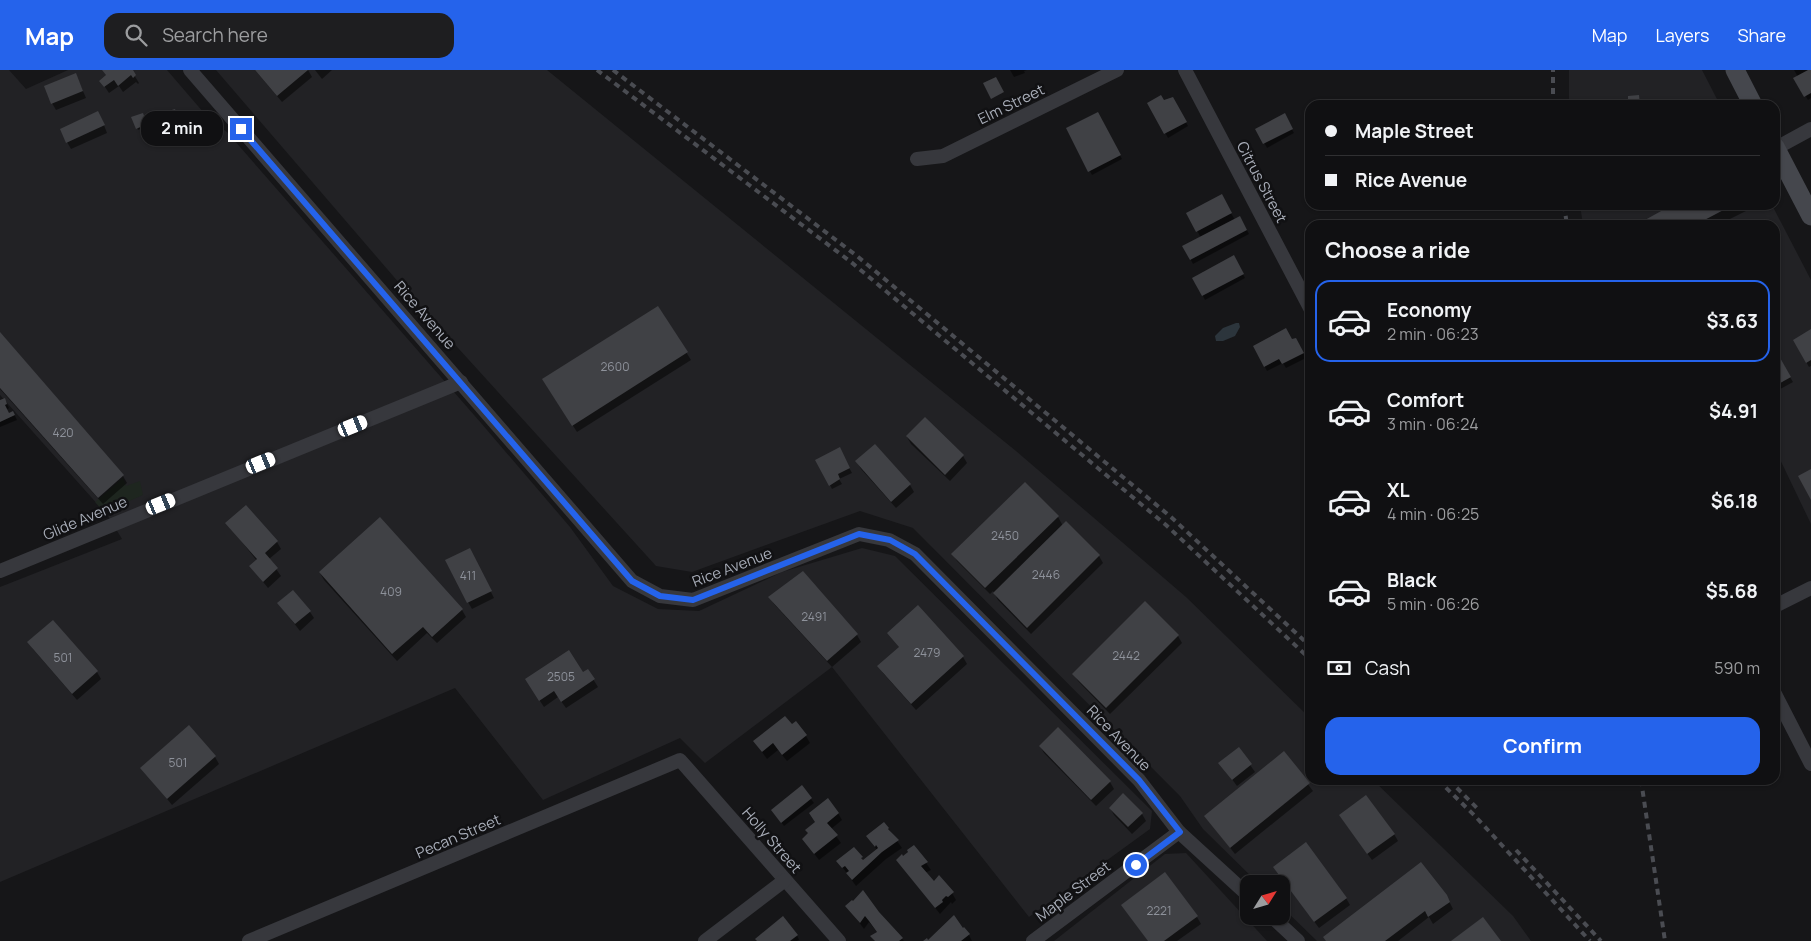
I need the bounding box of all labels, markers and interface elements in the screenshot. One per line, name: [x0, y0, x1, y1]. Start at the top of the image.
search box: [104, 13, 454, 58]
text: Map: [25, 19, 74, 52]
icon: search: [122, 21, 150, 49]
text: Search here: [162, 22, 268, 48]
text: Map: [1592, 23, 1627, 47]
text: Layers: [1655, 23, 1709, 47]
text: Share: [1737, 23, 1786, 47]
street label: Elm Street: [974, 79, 1048, 129]
callout: 2 min: [141, 112, 224, 146]
text: 2 min: [161, 117, 203, 139]
route end: [230, 118, 252, 140]
text: Maple Street: [1355, 118, 1474, 144]
street label: Citrus Street: [1232, 138, 1292, 226]
text: Rice Avenue: [1355, 167, 1467, 193]
text: Choose a ride: [1325, 235, 1470, 265]
street label: Rice Avenue: [389, 276, 461, 354]
text: Economy: [1387, 297, 1471, 323]
icon: car: [1327, 299, 1372, 344]
text: $3.63: [1706, 308, 1758, 334]
text: 2 min · 06:23: [1387, 323, 1479, 345]
house number: 2600: [601, 358, 629, 375]
text: Comfort: [1387, 387, 1464, 413]
icon: car: [1327, 389, 1372, 434]
text: $4.91: [1709, 398, 1758, 424]
car: [336, 413, 369, 439]
text: 3 min · 06:24: [1387, 413, 1479, 435]
house number: 420: [52, 424, 74, 441]
car: [244, 450, 277, 476]
text: XL: [1387, 477, 1410, 503]
icon: car: [1327, 479, 1372, 524]
text: $6.18: [1711, 488, 1758, 514]
street label: Glide Avenue: [40, 491, 131, 545]
car: [144, 491, 177, 517]
text: 4 min · 06:25: [1387, 503, 1479, 525]
house number: 2450: [991, 527, 1019, 544]
street label: Rice Avenue: [689, 542, 775, 592]
house number: 2446: [1032, 566, 1060, 583]
house number: 411: [460, 567, 476, 584]
text: Black: [1387, 567, 1436, 593]
icon: car: [1327, 569, 1372, 614]
text: $5.68: [1706, 578, 1758, 604]
house number: 409: [380, 583, 402, 600]
text: 5 min · 06:26: [1387, 593, 1480, 615]
house number: 2491: [801, 608, 827, 625]
house number: 2479: [913, 644, 941, 661]
house number: 2442: [1112, 647, 1140, 664]
house number: 501: [54, 649, 72, 666]
icon: cash: [1325, 654, 1353, 682]
text: Cash: [1365, 655, 1410, 681]
text: 590 m: [1714, 657, 1760, 679]
house number: 2505: [547, 668, 575, 685]
street label: Rice Avenue: [1082, 700, 1156, 776]
button: Confirm: [1325, 717, 1760, 775]
house number: 501: [169, 754, 187, 771]
street label: Holly Street: [737, 802, 807, 878]
street label: Pecan Street: [412, 809, 504, 863]
route start: [1125, 854, 1147, 876]
street label: Maple Street: [1031, 856, 1115, 926]
north arrow: [1240, 875, 1290, 925]
map controls: [1240, 875, 1290, 925]
house number: 2221: [1146, 902, 1172, 919]

